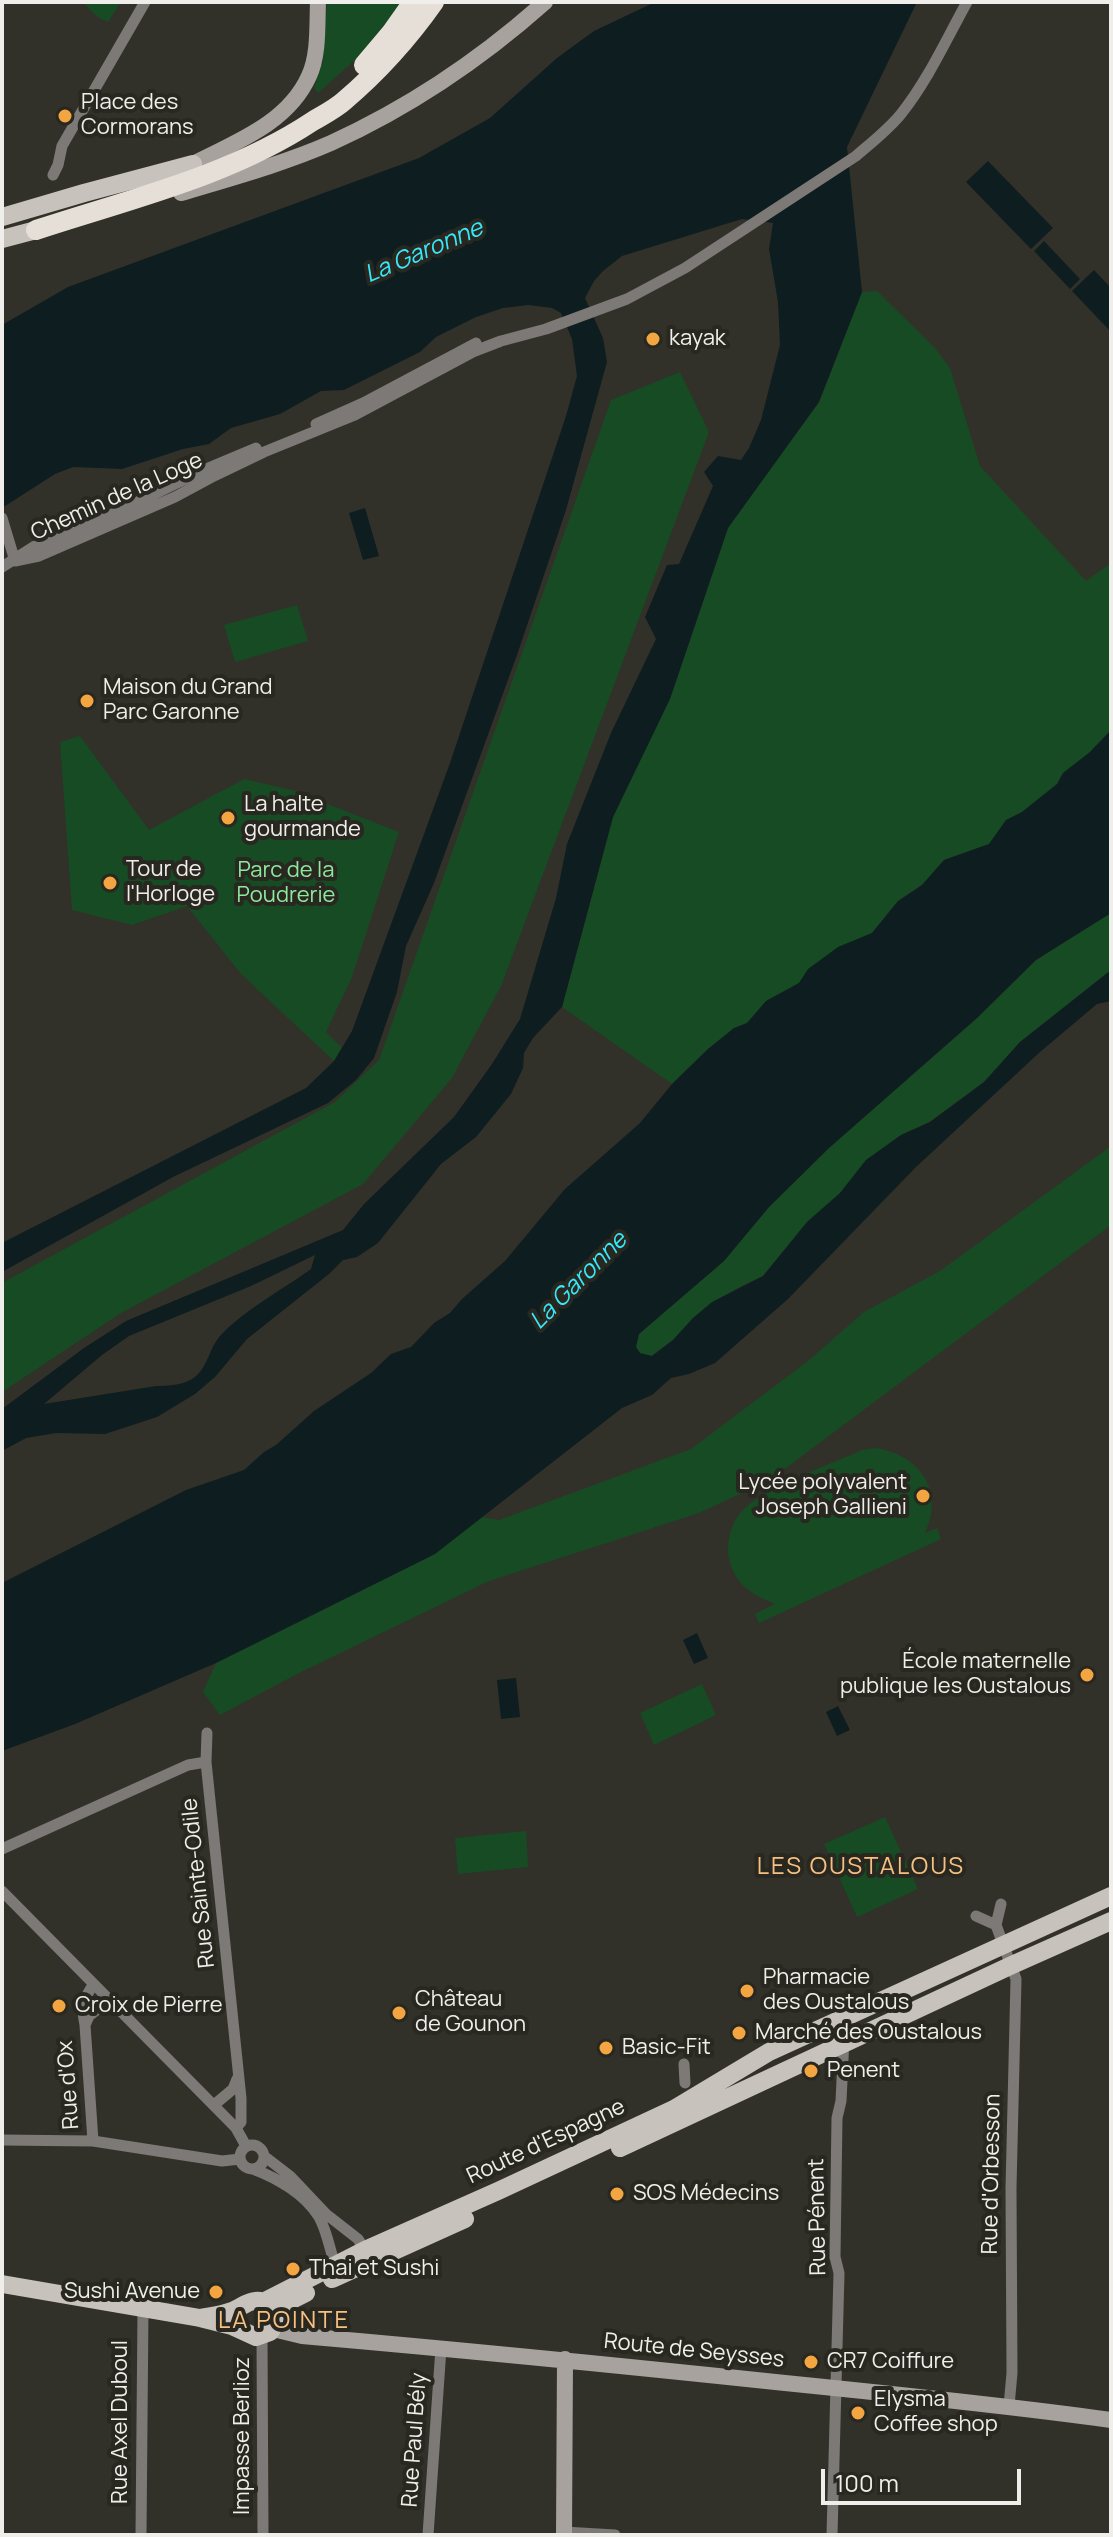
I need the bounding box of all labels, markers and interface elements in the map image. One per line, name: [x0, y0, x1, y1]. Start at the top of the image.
place label: Place des Cormorans: [81, 90, 194, 142]
marker: Place des Cormorans: [56, 107, 74, 125]
water label: La Garonne: [361, 214, 487, 290]
place label: kayak: [669, 326, 726, 352]
marker: kayak: [644, 330, 662, 348]
street label: Chemin de la Loge: [27, 447, 207, 547]
place label: Maison du Grand Parc Garonne: [103, 675, 273, 726]
marker: Maison du Grand Parc Garonne: [78, 692, 96, 710]
place label: La halte gourmande: [244, 792, 361, 844]
marker: La halte gourmande: [219, 809, 237, 827]
place label: Tour de l'Horloge: [126, 857, 215, 908]
park label: Parc de la Poudrerie: [237, 858, 335, 910]
marker: Tour de l'Horloge: [101, 874, 119, 892]
water label: La Garonne: [524, 1226, 634, 1336]
place label: Lycée polyvalent Joseph Gallieni: [738, 1470, 907, 1522]
marker: Lycée polyvalent Joseph Gallieni: [914, 1487, 932, 1505]
place label: École maternelle publique les Oustalous: [840, 1649, 1071, 1700]
marker: École maternelle publique les Oustalous: [1078, 1666, 1096, 1684]
street label: Rue Sainte-Odile: [177, 1797, 221, 1969]
district label: LES OUSTALOUS: [757, 1853, 965, 1881]
place label: Pharmacie des Oustalous: [763, 1965, 909, 2016]
marker: Pharmacie des Oustalous: [738, 1982, 756, 2000]
place label: Château de Gounon: [415, 1987, 526, 2038]
place label: Croix de Pierre: [75, 1993, 223, 2019]
marker: Croix de Pierre: [50, 1997, 68, 2015]
marker: Château de Gounon: [390, 2004, 408, 2022]
place label: Marché des Oustalous: [755, 2020, 982, 2046]
marker: Marché des Oustalous: [730, 2024, 748, 2042]
place label: Basic-Fit: [622, 2035, 711, 2061]
marker: Basic-Fit: [597, 2039, 615, 2057]
street label: Rue d'Ox: [53, 2040, 85, 2130]
place label: Penent: [827, 2058, 900, 2084]
marker: Penent: [802, 2062, 820, 2080]
street label: Rue d'Orbesson: [977, 2093, 1007, 2255]
street label: Route d'Espagne: [463, 2094, 629, 2190]
street label: Rue Pénent: [804, 2158, 832, 2276]
place label: SOS Médecins: [633, 2181, 779, 2207]
marker: SOS Médecins: [608, 2185, 626, 2203]
place label: Thai et Sushi: [309, 2256, 439, 2282]
marker: Thai et Sushi: [284, 2260, 302, 2278]
place label: Sushi Avenue: [64, 2279, 200, 2305]
marker: Sushi Avenue: [207, 2283, 225, 2301]
district label: LA POINTE: [218, 2307, 350, 2335]
street label: Route de Seysses: [603, 2328, 785, 2374]
street label: Rue Axel Duboul: [108, 2340, 134, 2504]
place label: CR7 Coiffure: [827, 2349, 954, 2375]
marker: CR7 Coiffure: [802, 2353, 820, 2371]
street label: Impasse Berlioz: [230, 2357, 256, 2515]
street label: Rue Paul Bély: [397, 2372, 433, 2508]
place label: Elysma Coffee shop: [874, 2387, 998, 2438]
marker: Elysma Coffee shop: [849, 2404, 867, 2422]
scale bar: [825, 2453, 1025, 2503]
text: 100 m: [835, 2466, 899, 2499]

